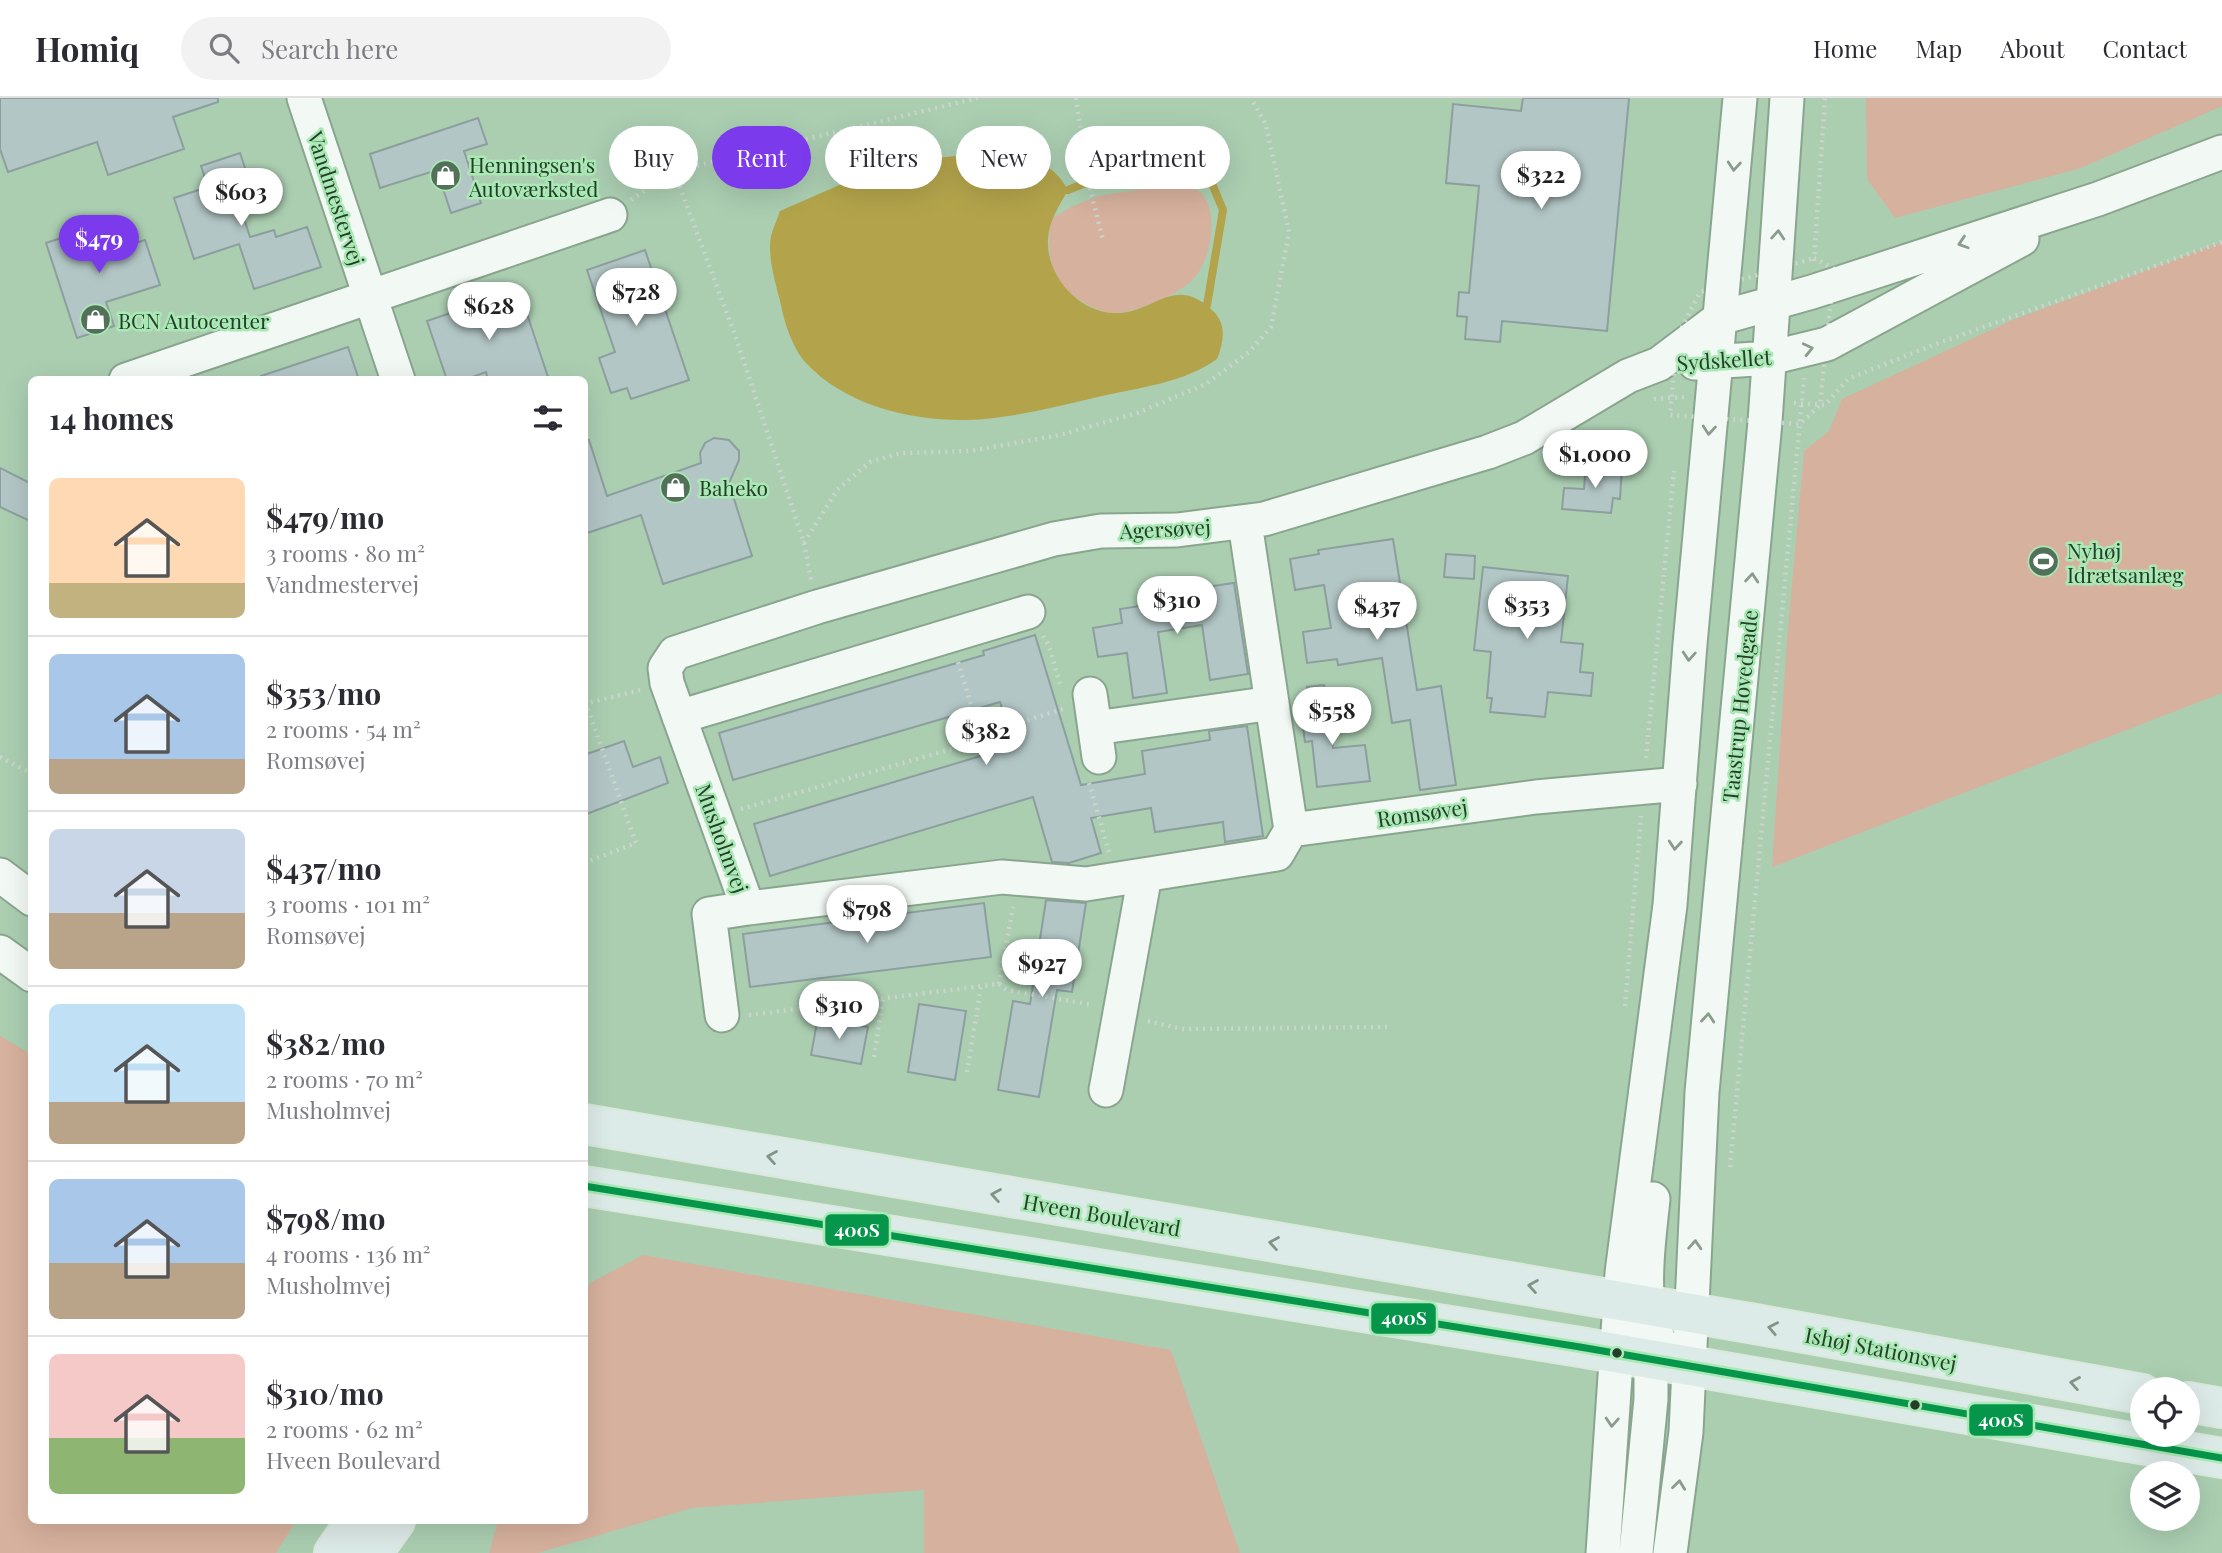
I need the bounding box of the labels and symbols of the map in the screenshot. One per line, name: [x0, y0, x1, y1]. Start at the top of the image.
street label: Vandmestervej: [302, 126, 372, 269]
place label: Henningsen's Autoværksted: [468, 150, 599, 202]
pin: $322: [1500, 152, 1582, 211]
shop icon: Henningsen's Autoværksted: [429, 159, 463, 193]
one-way arrow: [1727, 161, 1742, 172]
pin: $603: [200, 169, 282, 228]
pin: $479: [58, 216, 140, 275]
one-way arrow: [1770, 230, 1785, 241]
one-way arrow: [1958, 235, 1970, 249]
pin: $728: [595, 268, 677, 328]
pin: $628: [448, 282, 530, 342]
shop icon: BCN Autocenter: [78, 303, 112, 337]
place label: BCN Autocenter: [118, 306, 270, 334]
street label: Sydskellet: [1676, 342, 1773, 376]
one-way arrow: [1802, 342, 1814, 357]
one-way arrow: [1702, 424, 1717, 436]
pin: $1,000: [1538, 430, 1652, 490]
shop icon: Baheko: [659, 470, 693, 504]
place label: Baheko: [699, 473, 768, 501]
street label: Agersøvej: [1118, 512, 1211, 544]
place label: Nyhøj Idrætsanlæg: [2067, 536, 2184, 588]
sports icon: Nyhøj Idrætsanlæg: [2027, 545, 2061, 579]
one-way arrow: [1744, 573, 1759, 584]
pin: $310: [1136, 576, 1218, 636]
pin: $437: [1336, 582, 1418, 642]
pin: $353: [1486, 582, 1568, 641]
street label: Taastrup Hovedgade: [1715, 608, 1763, 804]
one-way arrow: [1682, 651, 1697, 662]
pin: $558: [1291, 688, 1373, 747]
pin: $382: [945, 708, 1027, 767]
street label: Musholmvej: [690, 780, 756, 896]
street label: Romsøvej: [1375, 792, 1469, 832]
one-way arrow: [1668, 839, 1683, 850]
pin: $798: [826, 886, 908, 945]
pin: $927: [1001, 940, 1083, 999]
pin: $310: [798, 982, 880, 1041]
one-way arrow: [1700, 1012, 1715, 1023]
one-way arrow: [766, 1150, 778, 1165]
street label: Hveen Boulevard: [1021, 1186, 1183, 1242]
one-way arrow: [990, 1188, 1002, 1203]
line badge: 400S: [824, 1213, 890, 1247]
text: 400S: [834, 1216, 880, 1242]
one-way arrow: [1268, 1236, 1279, 1251]
one-way arrow: [1687, 1239, 1702, 1250]
one-way arrow: [1527, 1279, 1539, 1294]
line badge: 400S: [1370, 1302, 1437, 1335]
text: 400S: [1381, 1304, 1427, 1330]
street label: Ishøj Stationsvej: [1803, 1320, 1959, 1376]
one-way arrow: [1767, 1321, 1779, 1336]
unlabelled marker: [1610, 1346, 1624, 1360]
one-way arrow: [2069, 1376, 2081, 1391]
unlabelled marker: [1908, 1398, 1922, 1412]
line badge: 400S: [1968, 1403, 2034, 1437]
text: 400S: [1978, 1406, 2024, 1432]
one-way arrow: [1605, 1416, 1620, 1427]
one-way arrow: [1671, 1479, 1686, 1491]

